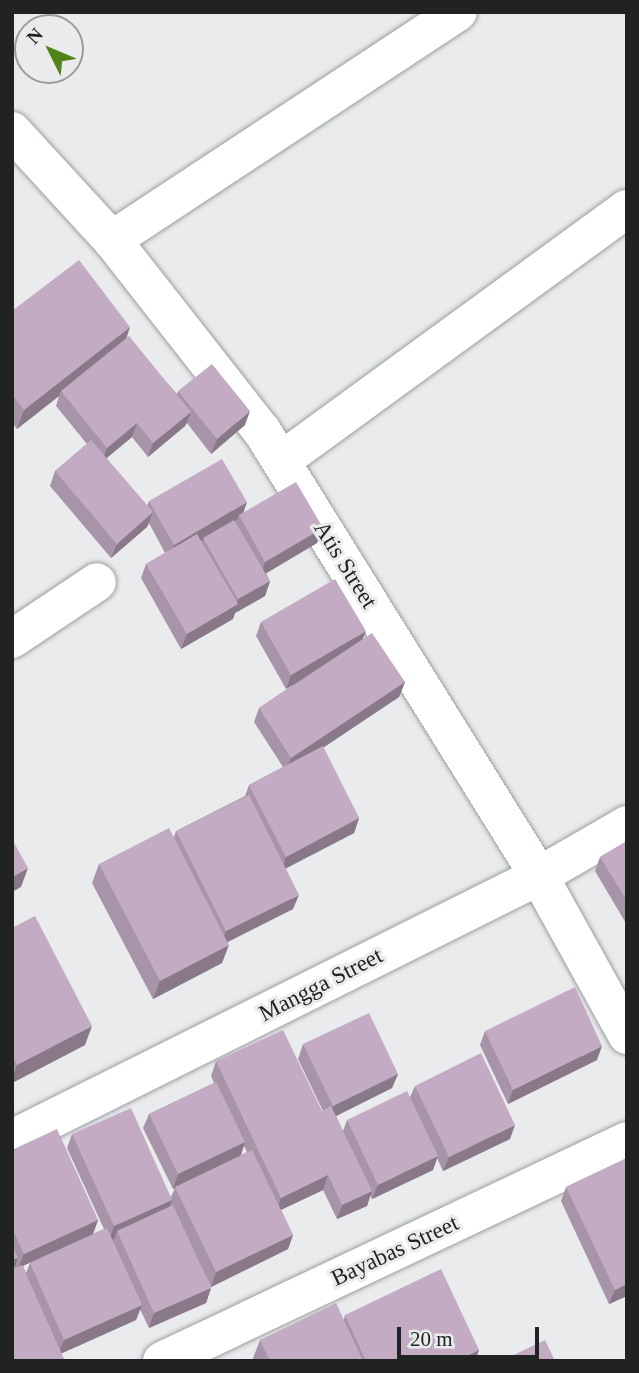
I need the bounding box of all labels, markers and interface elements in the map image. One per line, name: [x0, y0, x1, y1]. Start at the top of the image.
north arrow: [14, 14, 84, 84]
text: N: [22, 24, 47, 48]
street label: Atis Street: [307, 516, 383, 614]
street label: Mangga Street: [255, 942, 387, 1028]
street label: Bayabas Street: [327, 1209, 463, 1293]
scale bar: [401, 1314, 543, 1358]
text: 20 m: [410, 1327, 453, 1351]

